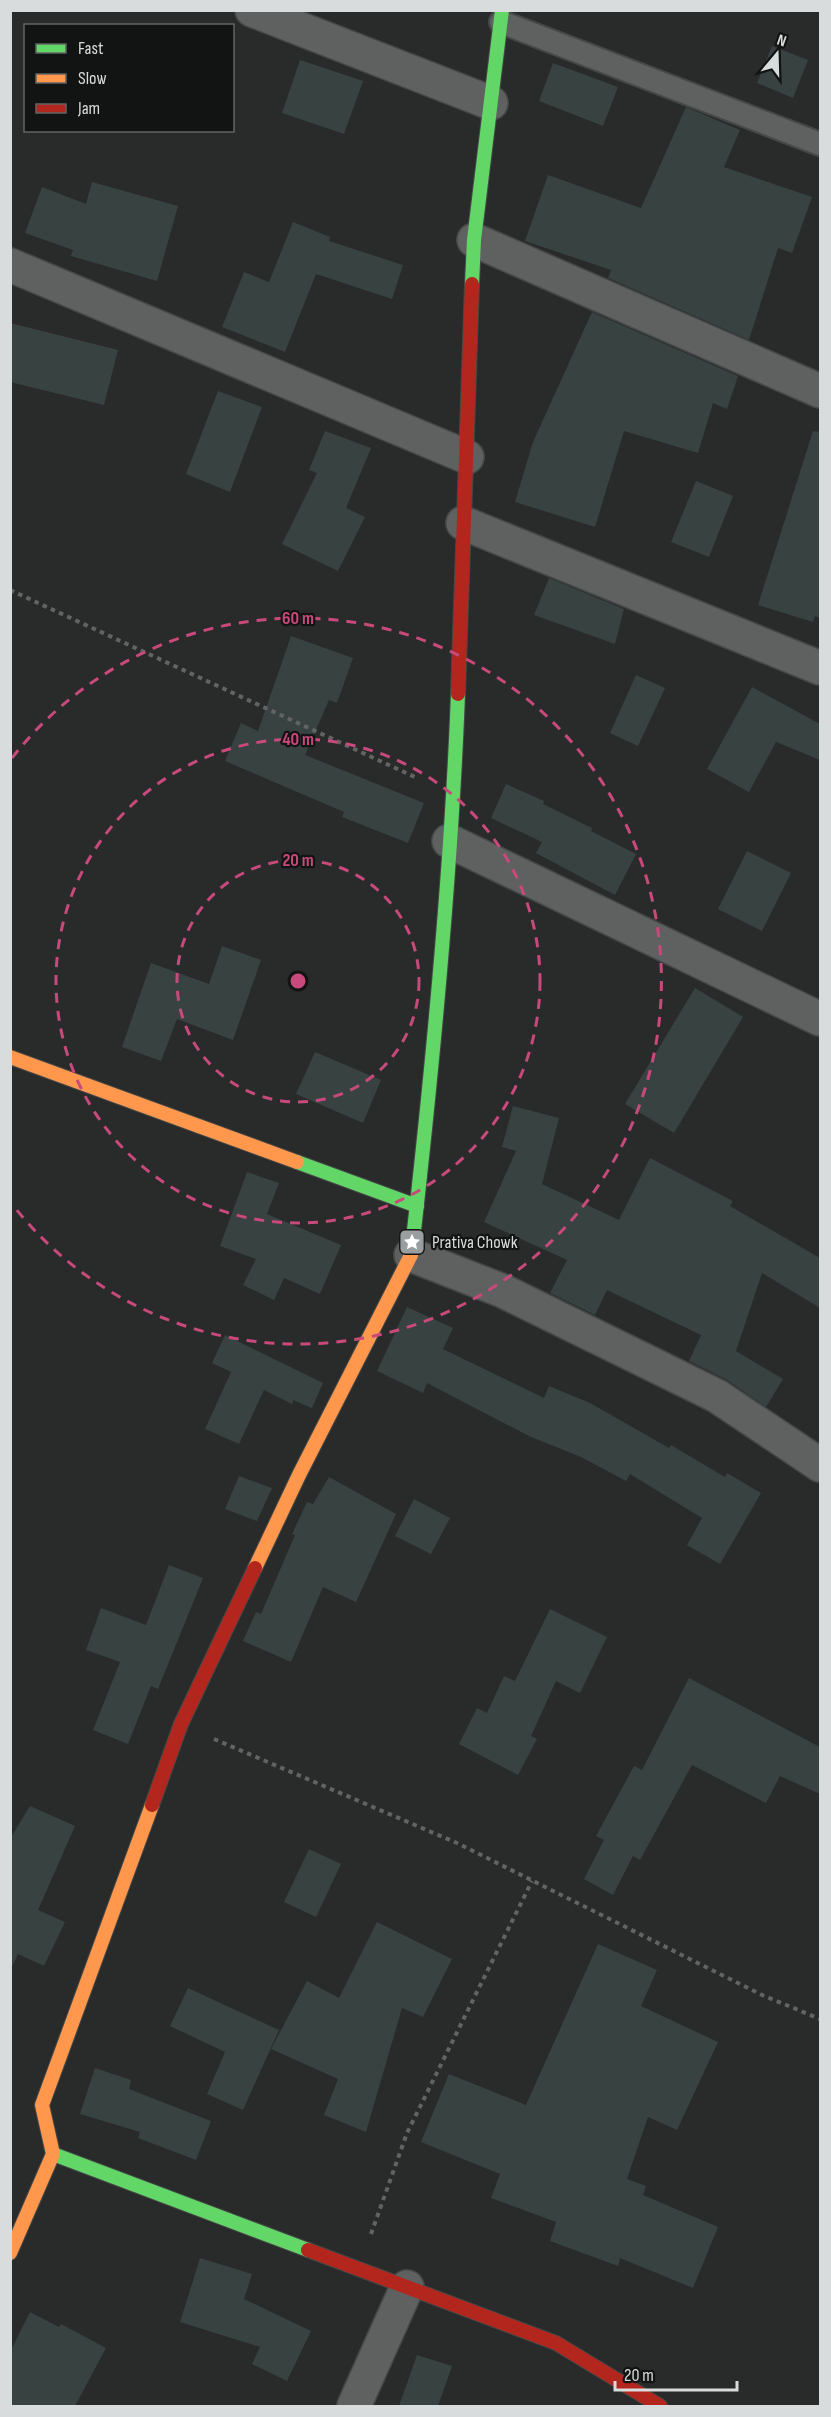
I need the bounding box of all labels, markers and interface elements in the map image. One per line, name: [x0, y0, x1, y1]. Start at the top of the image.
legend: [24, 24, 234, 132]
north arrow: [747, 24, 807, 84]
text: N: [774, 31, 789, 52]
text: Fast: [78, 38, 104, 59]
text: Slow: [78, 68, 107, 89]
text: Jam: [77, 98, 100, 119]
text: 60 m: [282, 608, 314, 629]
text: 40 m: [282, 729, 314, 750]
text: 20 m: [282, 850, 314, 871]
centre of rings: [288, 971, 308, 991]
place icon: Prativa Chowk: [397, 1227, 427, 1257]
place label: Prativa Chowk: [432, 1232, 518, 1253]
scale bar: [615, 2354, 736, 2392]
text: 20 m: [624, 2365, 654, 2386]

